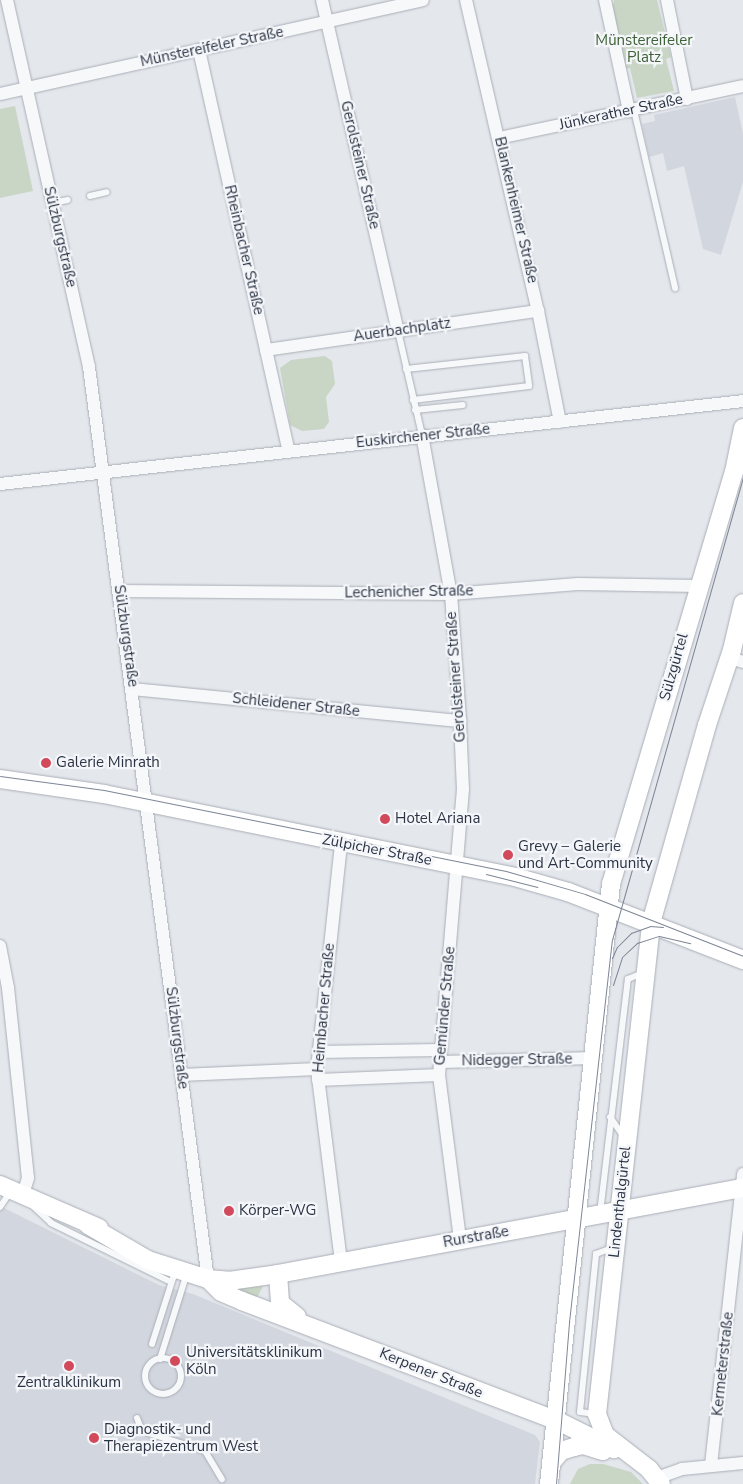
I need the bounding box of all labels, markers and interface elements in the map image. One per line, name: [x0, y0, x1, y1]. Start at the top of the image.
street label: Münstereifeler Straße: [139, 23, 285, 71]
park label: Münstereifeler Platz: [595, 31, 693, 66]
street label: Jünkerather Straße: [557, 90, 685, 134]
street label: Gerolsteiner Straße: [336, 99, 384, 231]
street label: Blankenheimer Straße: [490, 135, 542, 285]
street label: Rheinbacher Straße: [220, 183, 268, 317]
street label: Sülzburgstraße: [40, 185, 80, 289]
street label: Auerbachplatz: [352, 314, 452, 346]
street label: Euskirchener Straße: [355, 420, 491, 452]
street label: Lechenicher Straße: [344, 582, 474, 602]
street label: Sülzburgstraße: [110, 584, 142, 688]
street label: Gerolsteiner Straße: [442, 611, 470, 743]
street label: Sülzgürtel: [656, 631, 692, 703]
street label: Schleidener Straße: [231, 689, 361, 721]
place label: Galerie Minrath: [56, 754, 160, 772]
marker: Galerie Minrath: [40, 757, 52, 769]
place label: Hotel Ariana: [395, 810, 480, 828]
marker: Hotel Ariana: [379, 813, 391, 825]
street label: Zülpicher Straße: [321, 831, 433, 869]
place label: Grevy – Galerie und Art-Community: [518, 837, 653, 872]
marker: Grevy – Galerie und Art-Community: [502, 849, 514, 861]
street label: Heimbacher Straße: [309, 942, 339, 1074]
street label: Gemünder Straße: [431, 946, 459, 1066]
street label: Sülzburgstraße: [162, 986, 192, 1090]
street label: Nidegger Straße: [461, 1050, 573, 1070]
street label: Lindenthalgürtel: [605, 1145, 635, 1259]
place label: Körper-WG: [239, 1202, 316, 1220]
marker: Körper-WG: [223, 1205, 235, 1217]
street label: Rurstraße: [442, 1222, 510, 1252]
street label: Kermeterstraße: [709, 1311, 737, 1417]
place label: Universitätsklinikum Köln: [186, 1343, 322, 1378]
street label: Kerpener Straße: [377, 1344, 485, 1402]
marker: Universitätsklinikum Köln: [168, 1354, 182, 1368]
marker: Zentralklinikum: [63, 1360, 75, 1372]
place label: Zentralklinikum: [17, 1374, 121, 1392]
place label: Diagnostik- und Therapiezentrum West: [104, 1420, 258, 1455]
marker: Diagnostik- und Therapiezentrum West: [88, 1432, 100, 1444]

